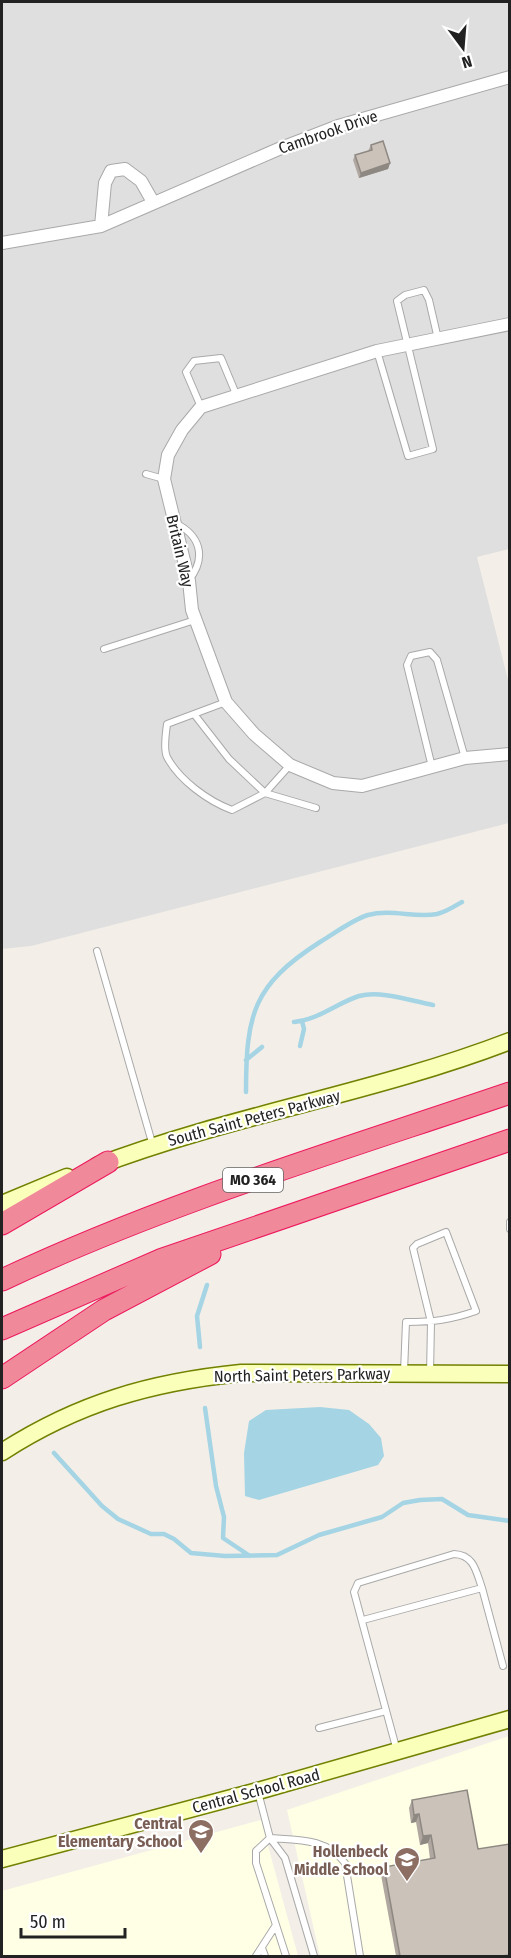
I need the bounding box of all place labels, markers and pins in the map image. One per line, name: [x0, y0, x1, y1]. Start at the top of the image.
place label: Central Elementary School: [58, 1814, 183, 1851]
school or university icon: Central Elementary School: [186, 1817, 216, 1855]
place label: Hollenbeck Middle School: [294, 1842, 389, 1879]
school or university icon: Hollenbeck Middle School: [392, 1845, 422, 1883]

